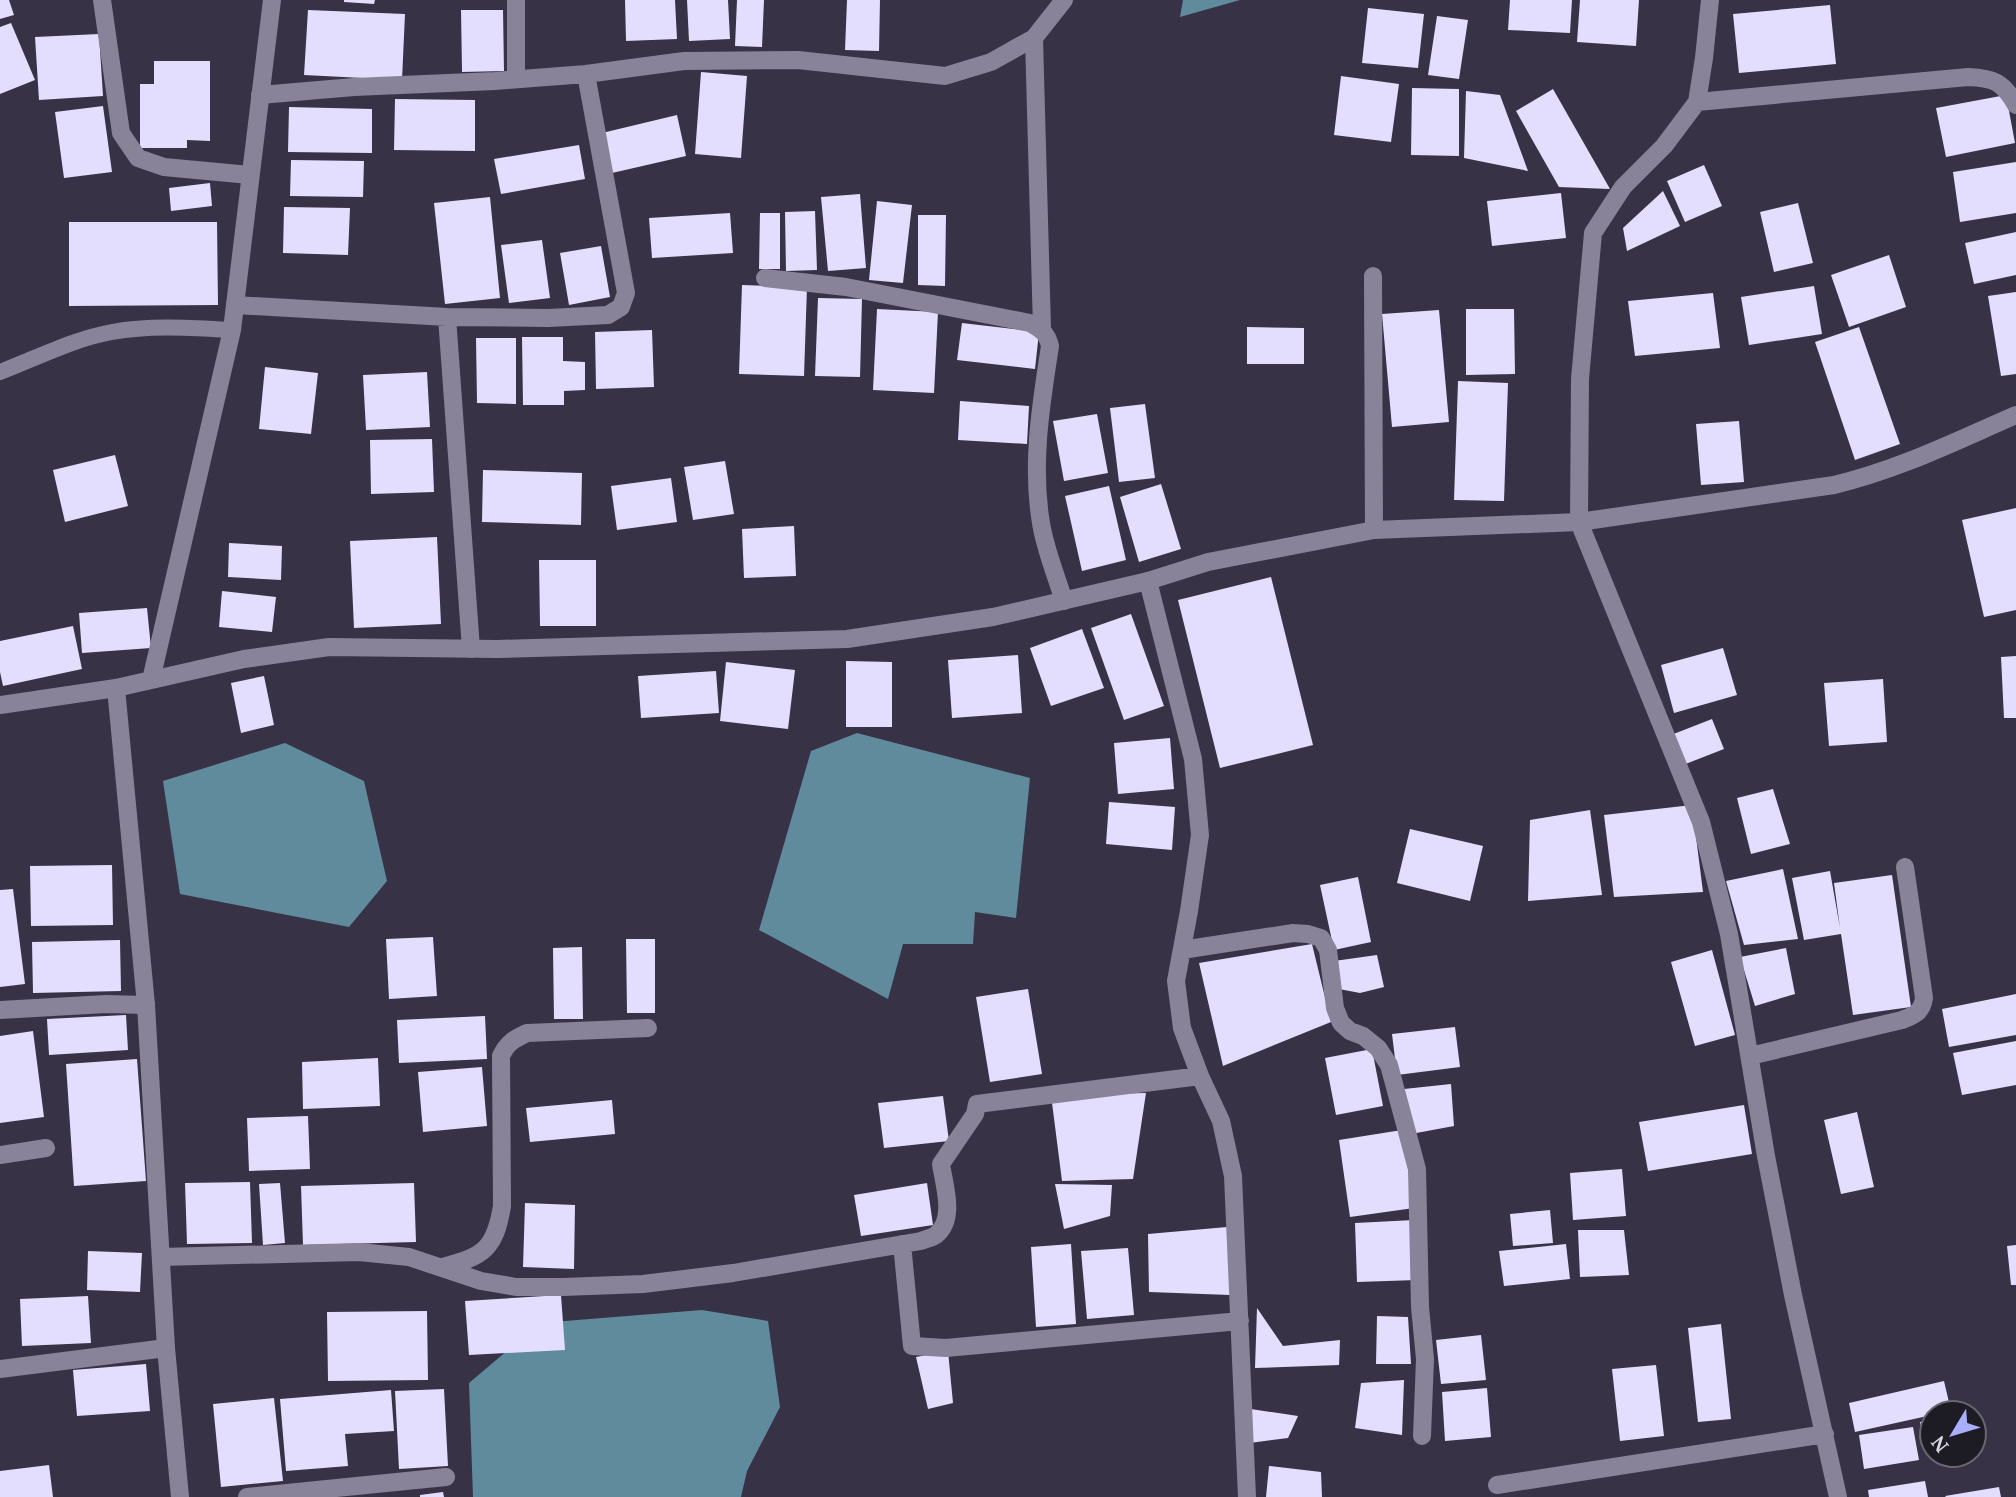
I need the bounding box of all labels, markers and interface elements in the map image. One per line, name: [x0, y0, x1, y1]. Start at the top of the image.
north arrow: [1918, 1399, 1988, 1469]
text: N: [1925, 1431, 1953, 1458]

